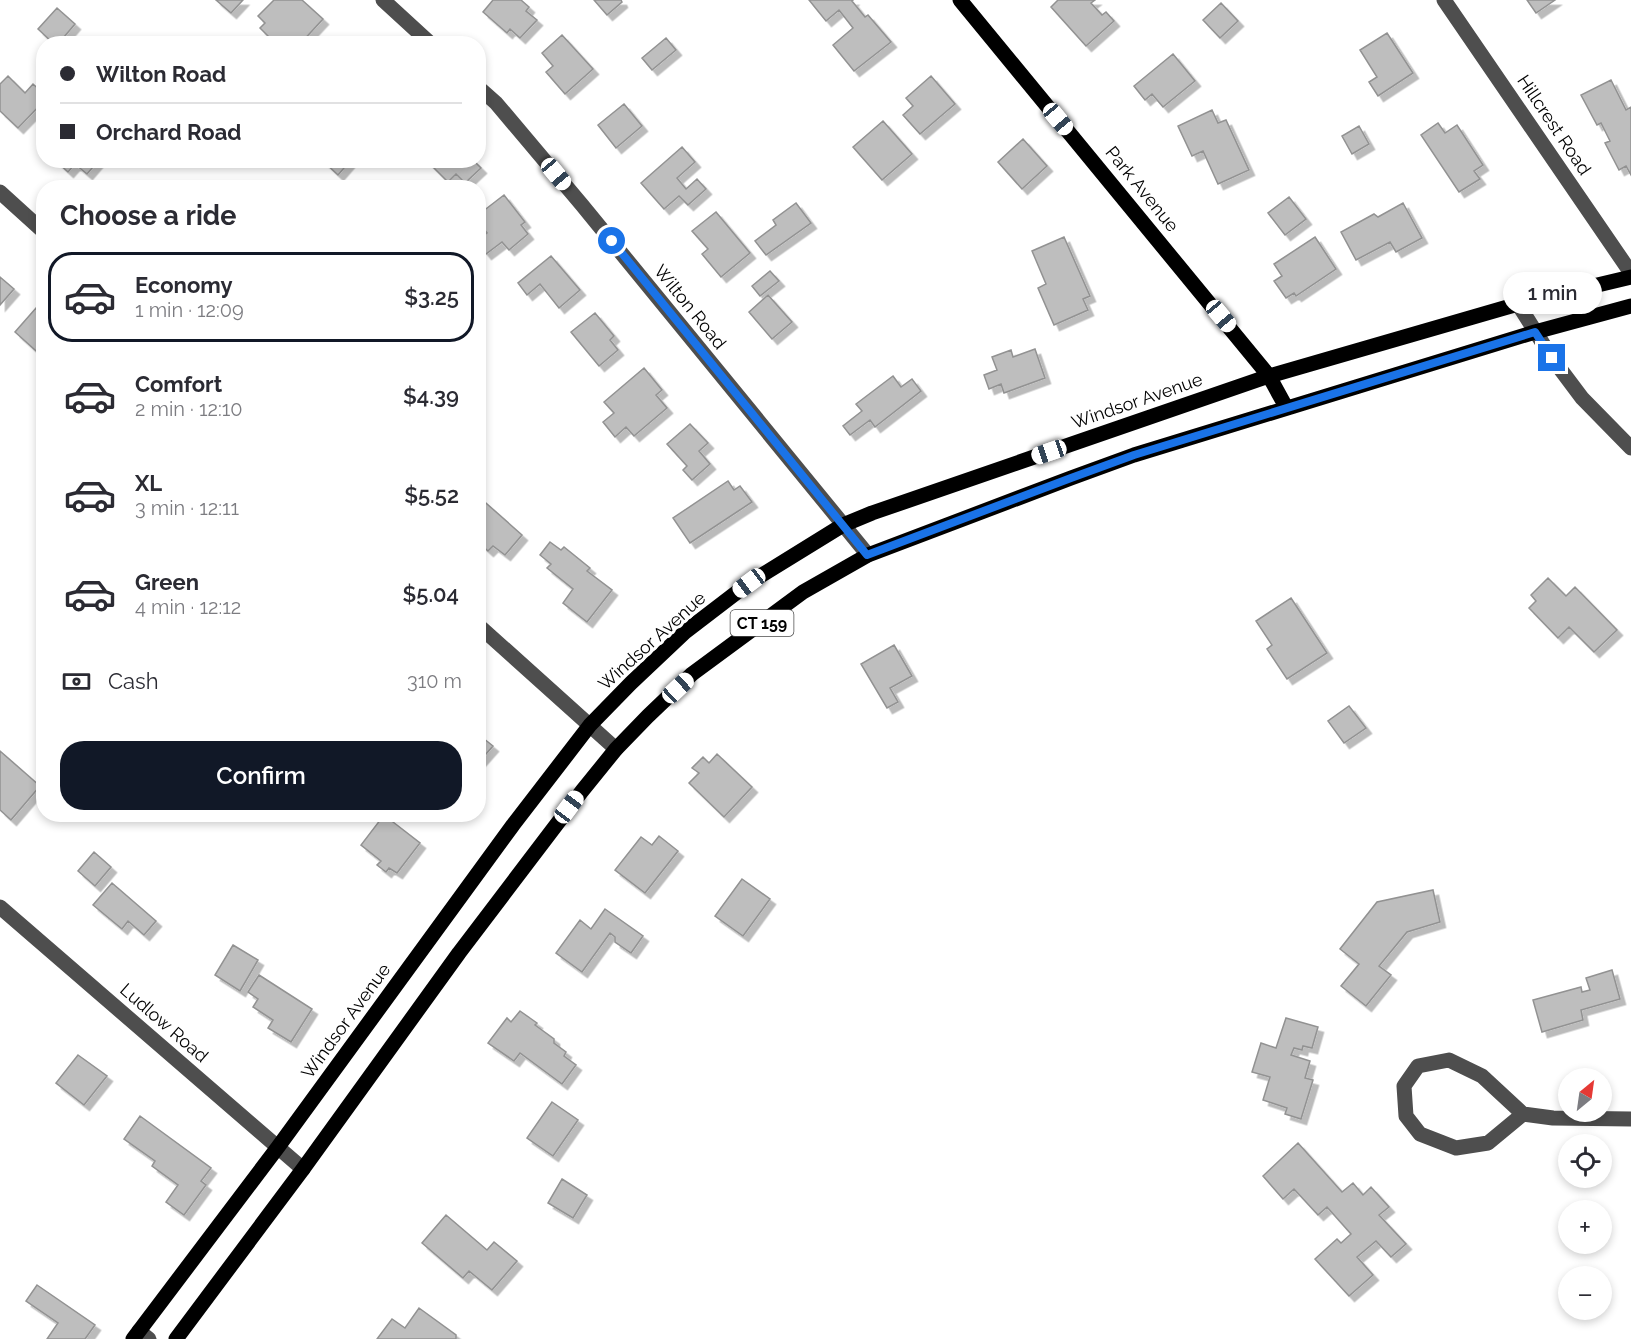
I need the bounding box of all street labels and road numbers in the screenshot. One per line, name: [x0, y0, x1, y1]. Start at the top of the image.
street label: Hillcrest Road: [1513, 71, 1596, 179]
street label: Park Avenue: [1102, 142, 1184, 236]
street label: Wilton Road: [650, 260, 731, 353]
street label: Windsor Avenue: [1069, 368, 1205, 433]
street label: Windsor Avenue: [594, 587, 710, 694]
road number: CT 159: [730, 610, 794, 636]
street label: Windsor Avenue: [297, 959, 395, 1082]
street label: Ludlow Road: [116, 979, 213, 1066]

